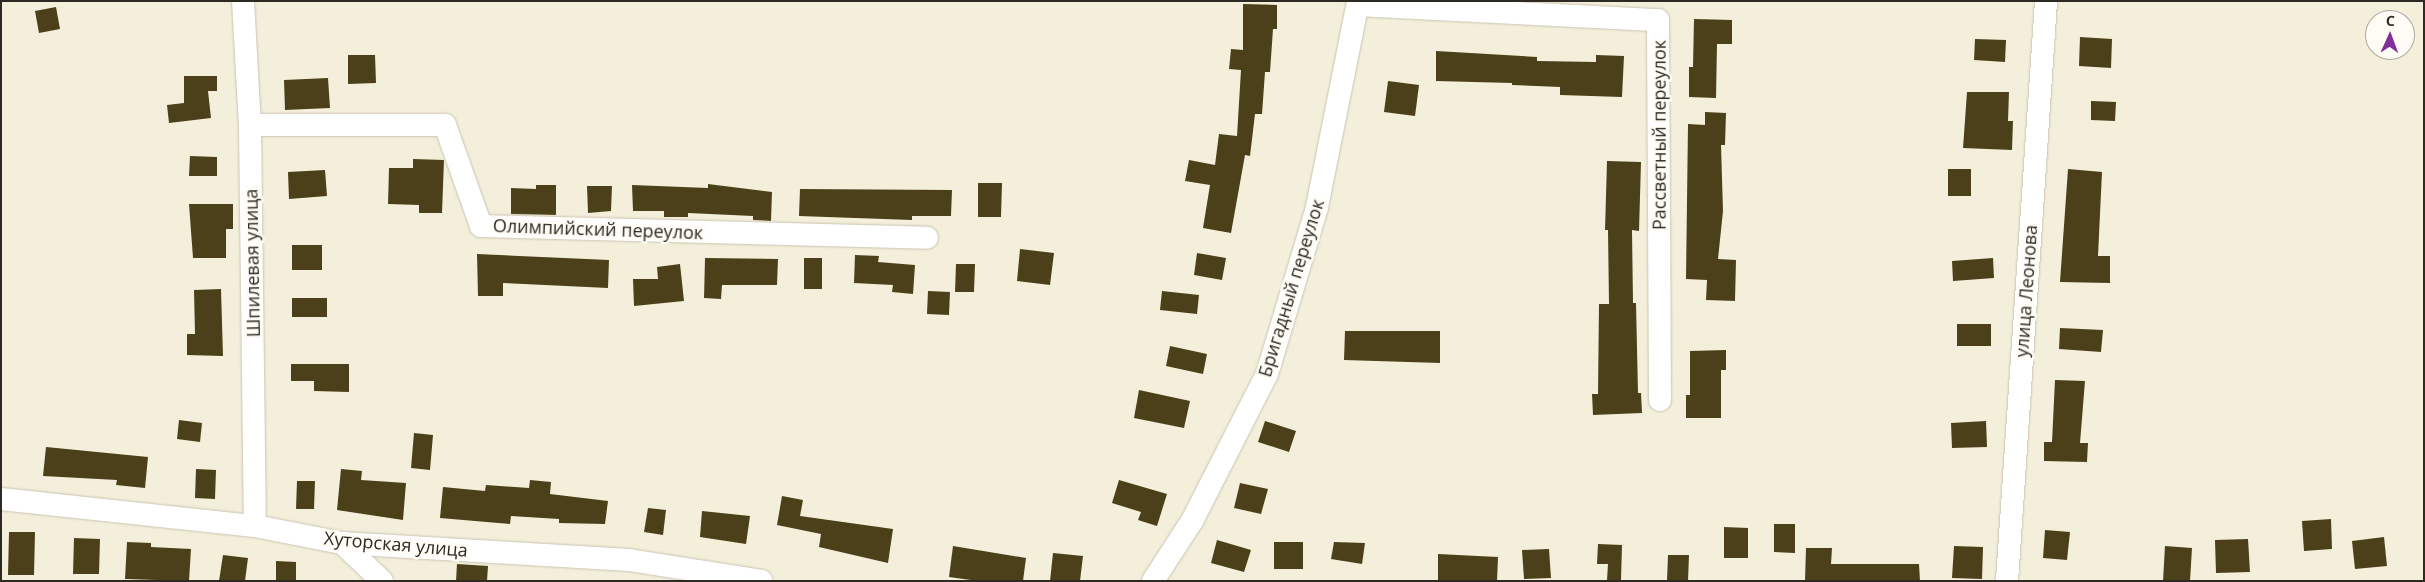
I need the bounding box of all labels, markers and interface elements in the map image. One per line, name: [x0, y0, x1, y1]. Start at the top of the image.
north arrow: [2365, 10, 2415, 60]
text: С: [2386, 11, 2395, 30]
street label: Рассветный переулок: [1648, 40, 1670, 230]
street label: Шпилевая улица: [240, 189, 264, 337]
street label: Бригадный переулок: [1254, 197, 1328, 379]
street label: Олимпийский переулок: [493, 215, 703, 243]
street label: улица Леонова: [2011, 224, 2041, 358]
street label: Хуторская улица: [323, 527, 469, 561]

